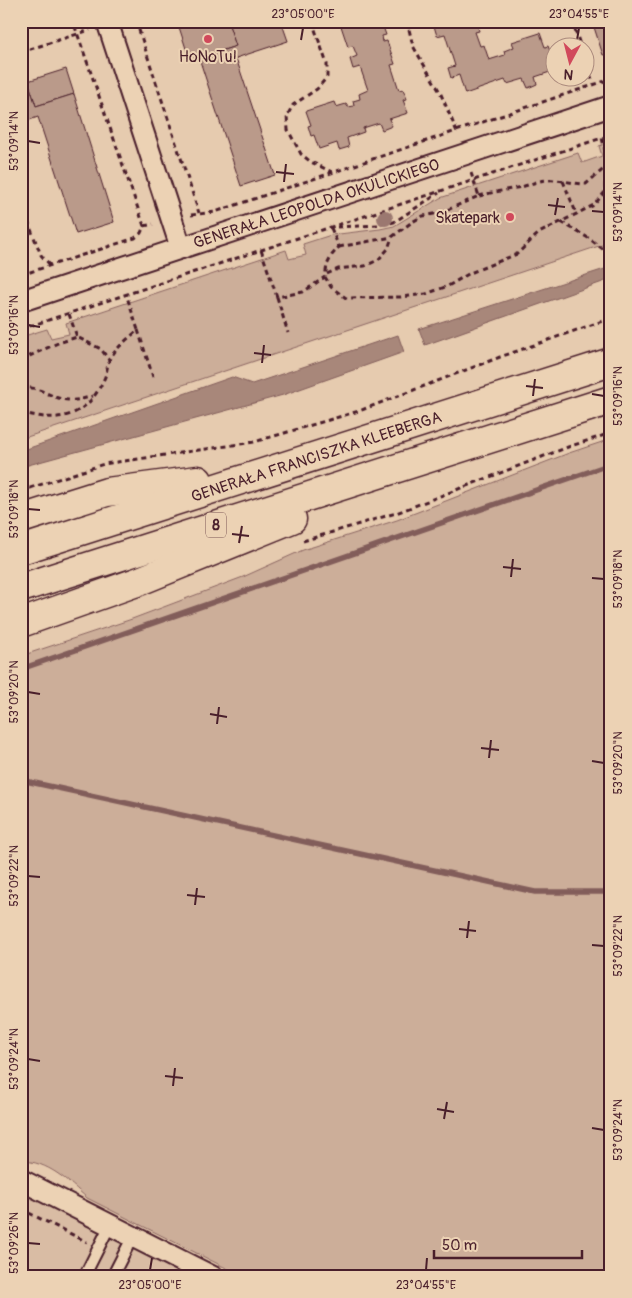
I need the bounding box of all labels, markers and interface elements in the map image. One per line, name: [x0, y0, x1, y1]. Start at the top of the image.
text: 23°05'00"E: [272, 7, 334, 22]
text: 23°04'55"E: [549, 7, 609, 22]
marker: HoNoTu!: [202, 33, 214, 45]
north arrow: [544, 38, 594, 88]
place label: HoNoTu!: [179, 47, 237, 67]
text: N: [563, 65, 574, 83]
text: 53°09'14"N: [7, 111, 22, 171]
street label: GENERAŁA LEOPOLDA OKULICKIEGO: [191, 155, 442, 253]
text: 53°09'14"N: [611, 182, 626, 242]
place label: Skatepark: [435, 208, 500, 228]
marker: Skatepark: [504, 211, 516, 223]
text: 53°09'16"N: [7, 295, 22, 355]
text: 53°09'16"N: [611, 366, 626, 426]
street label: GENERAŁA FRANCISZKA KLEEBERGA: [189, 407, 444, 507]
text: 53°09'18"N: [7, 480, 22, 538]
road number: 8: [206, 512, 226, 538]
text: 53°09'18"N: [611, 550, 626, 608]
text: 53°09'20"N: [7, 660, 22, 724]
text: 53°09'20"N: [611, 731, 626, 795]
text: 53°09'22"N: [7, 845, 22, 907]
text: 53°09'22"N: [611, 915, 626, 977]
text: 53°09'24"N: [7, 1028, 22, 1090]
text: 53°09'24"N: [611, 1099, 626, 1161]
text: 53°09'26"N: [7, 1212, 22, 1274]
scale bar: [434, 1228, 582, 1260]
text: 50 m: [442, 1236, 477, 1255]
text: 23°05'00"E: [119, 1278, 181, 1293]
text: 23°04'55"E: [396, 1278, 456, 1293]

